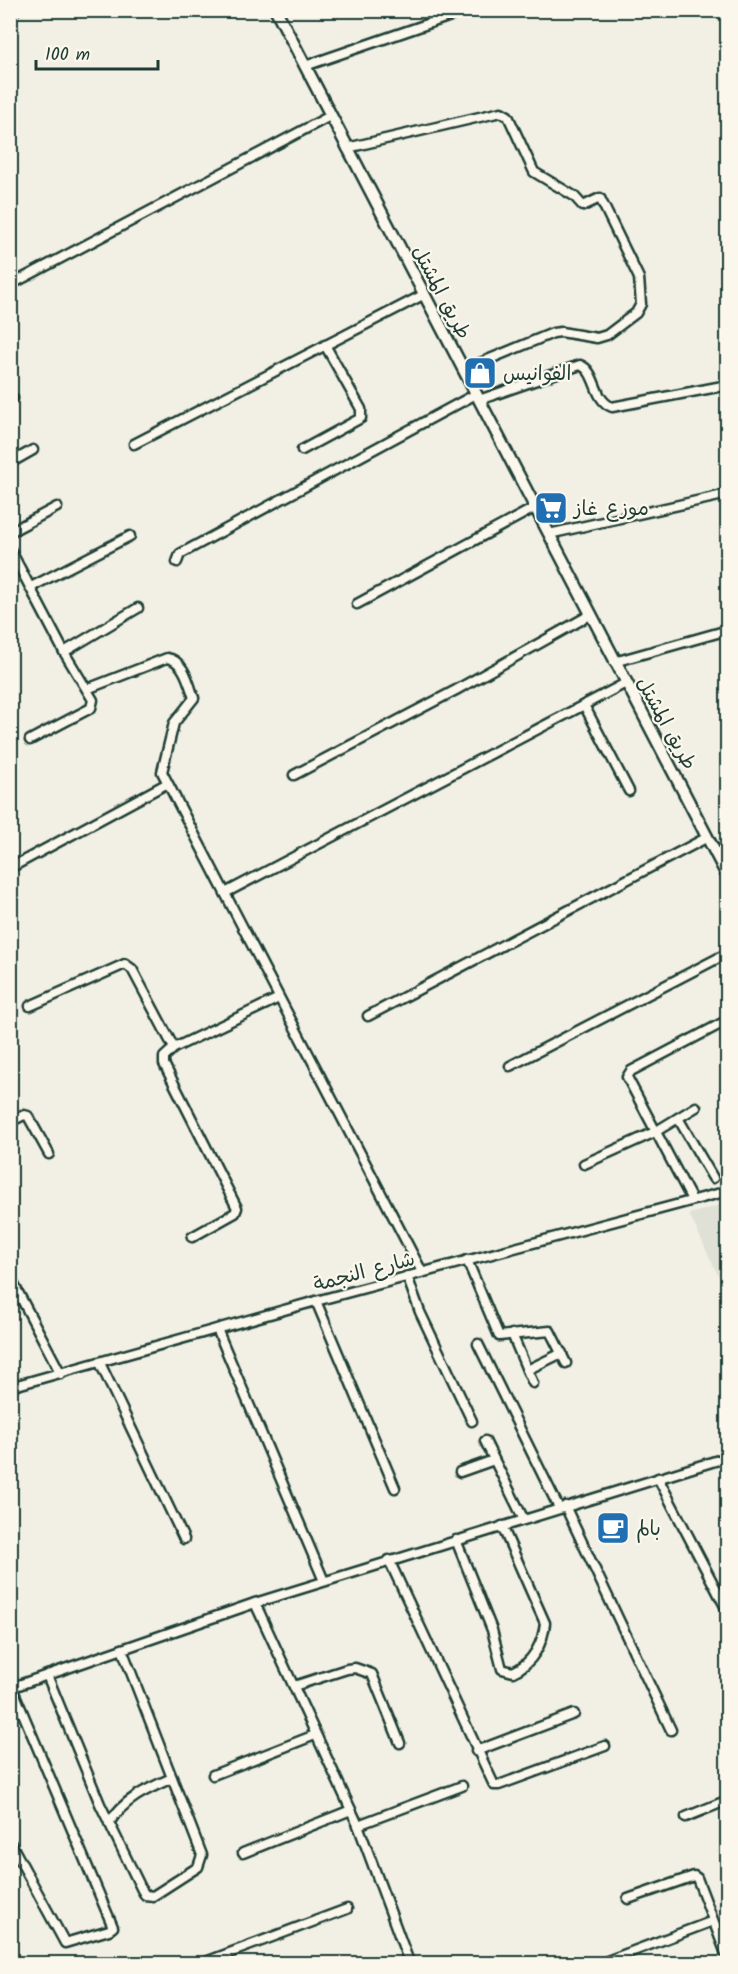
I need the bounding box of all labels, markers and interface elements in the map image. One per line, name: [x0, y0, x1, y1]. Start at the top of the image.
scale bar: [36, 33, 158, 71]
text: 100 m: [45, 41, 90, 70]
street label: طريق المشتل: [402, 240, 478, 346]
shop icon: الفوانيس: [462, 355, 498, 391]
place label: الفوانيس: [503, 359, 571, 391]
supermarket icon: موزع غاز: [533, 490, 569, 526]
place label: موزع غاز: [572, 494, 649, 526]
street label: طريق المشتل: [626, 671, 704, 777]
street label: شارع النجمة: [310, 1244, 419, 1302]
cafe icon: بالم: [595, 1510, 631, 1546]
place label: بالم: [636, 1514, 661, 1546]

